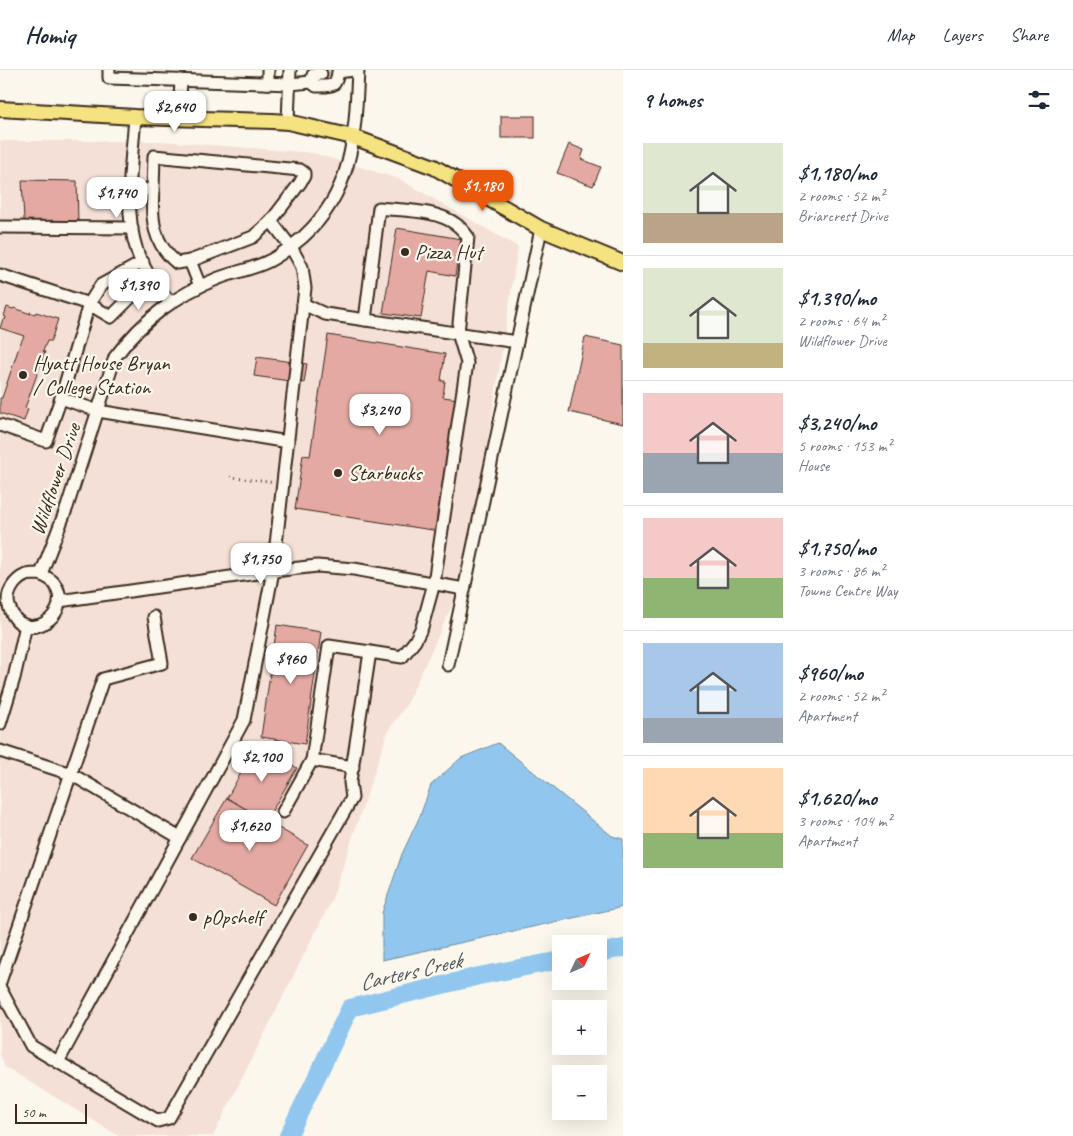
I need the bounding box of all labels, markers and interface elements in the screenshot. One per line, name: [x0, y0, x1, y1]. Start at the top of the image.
text: Homiq: [25, 20, 75, 50]
text: Map: [887, 24, 915, 46]
text: Layers: [943, 24, 982, 46]
text: Share: [1010, 24, 1048, 46]
icon: filters: [1025, 86, 1053, 114]
text: 9 homes: [643, 87, 702, 113]
pin: $2,640: [134, 90, 216, 133]
text: $2,640: [155, 97, 195, 117]
text: $1,180/mo: [798, 160, 876, 186]
icon: home: [683, 163, 743, 223]
pin: $1,180: [442, 170, 524, 212]
pin: $1,740: [76, 176, 158, 219]
text: $1,180: [463, 176, 503, 196]
text: $1,740: [97, 183, 137, 203]
text: 2 rooms · 52 m²: [798, 186, 884, 206]
text: Briarcrest Drive: [798, 206, 888, 226]
place label: Pizza Hut: [415, 239, 485, 265]
marker: Pizza Hut: [399, 246, 411, 258]
pin: $1,390: [98, 268, 180, 311]
text: $1,390: [120, 275, 158, 295]
text: $1,390/mo: [798, 285, 876, 311]
icon: home: [683, 288, 743, 348]
text: 2 rooms · 64 m²: [798, 311, 884, 331]
text: Wildflower Drive: [798, 331, 887, 351]
place label: Hyatt House Bryan / College Station: [33, 350, 170, 400]
marker: Hyatt House Bryan / College Station: [17, 369, 29, 381]
pin: $3,240: [339, 394, 421, 436]
text: $3,240: [360, 400, 400, 420]
text: $3,240/mo: [798, 410, 876, 436]
icon: home: [683, 413, 743, 473]
street label: Wildflower Drive: [24, 419, 87, 538]
text: 5 rooms · 153 m²: [798, 436, 892, 456]
text: House: [798, 456, 829, 476]
place label: Starbucks: [348, 460, 423, 486]
marker: Starbucks: [332, 467, 344, 479]
text: $1,750/mo: [798, 535, 876, 561]
icon: home: [683, 538, 743, 598]
pin: $1,750: [220, 542, 302, 585]
text: $1,750: [242, 549, 280, 569]
text: 3 rooms · 86 m²: [798, 561, 884, 581]
text: Towne Centre Way: [798, 581, 898, 601]
pin: $960: [261, 642, 321, 685]
text: $960: [277, 649, 305, 669]
text: $960/mo: [798, 660, 863, 686]
icon: home: [683, 663, 743, 723]
text: 2 rooms · 52 m²: [798, 686, 884, 706]
text: Apartment: [798, 706, 857, 726]
pin: $2,100: [221, 740, 303, 783]
text: $2,100: [242, 747, 282, 767]
text: $1,620/mo: [798, 785, 877, 811]
icon: home: [683, 788, 743, 848]
pin: $1,620: [209, 810, 291, 852]
text: 3 rooms · 104 m²: [798, 811, 892, 831]
text: $1,620: [230, 816, 270, 836]
text: Apartment: [798, 831, 857, 851]
place label: pOpshelf: [203, 904, 268, 930]
marker: pOpshelf: [187, 911, 199, 923]
north arrow: [552, 935, 608, 990]
map controls: [552, 935, 607, 1120]
water label: Carters Creek: [357, 946, 468, 997]
button: +: [552, 1000, 607, 1055]
button: −: [552, 1065, 607, 1120]
scale bar: [15, 1101, 88, 1124]
text: 50 m: [22, 1104, 46, 1121]

